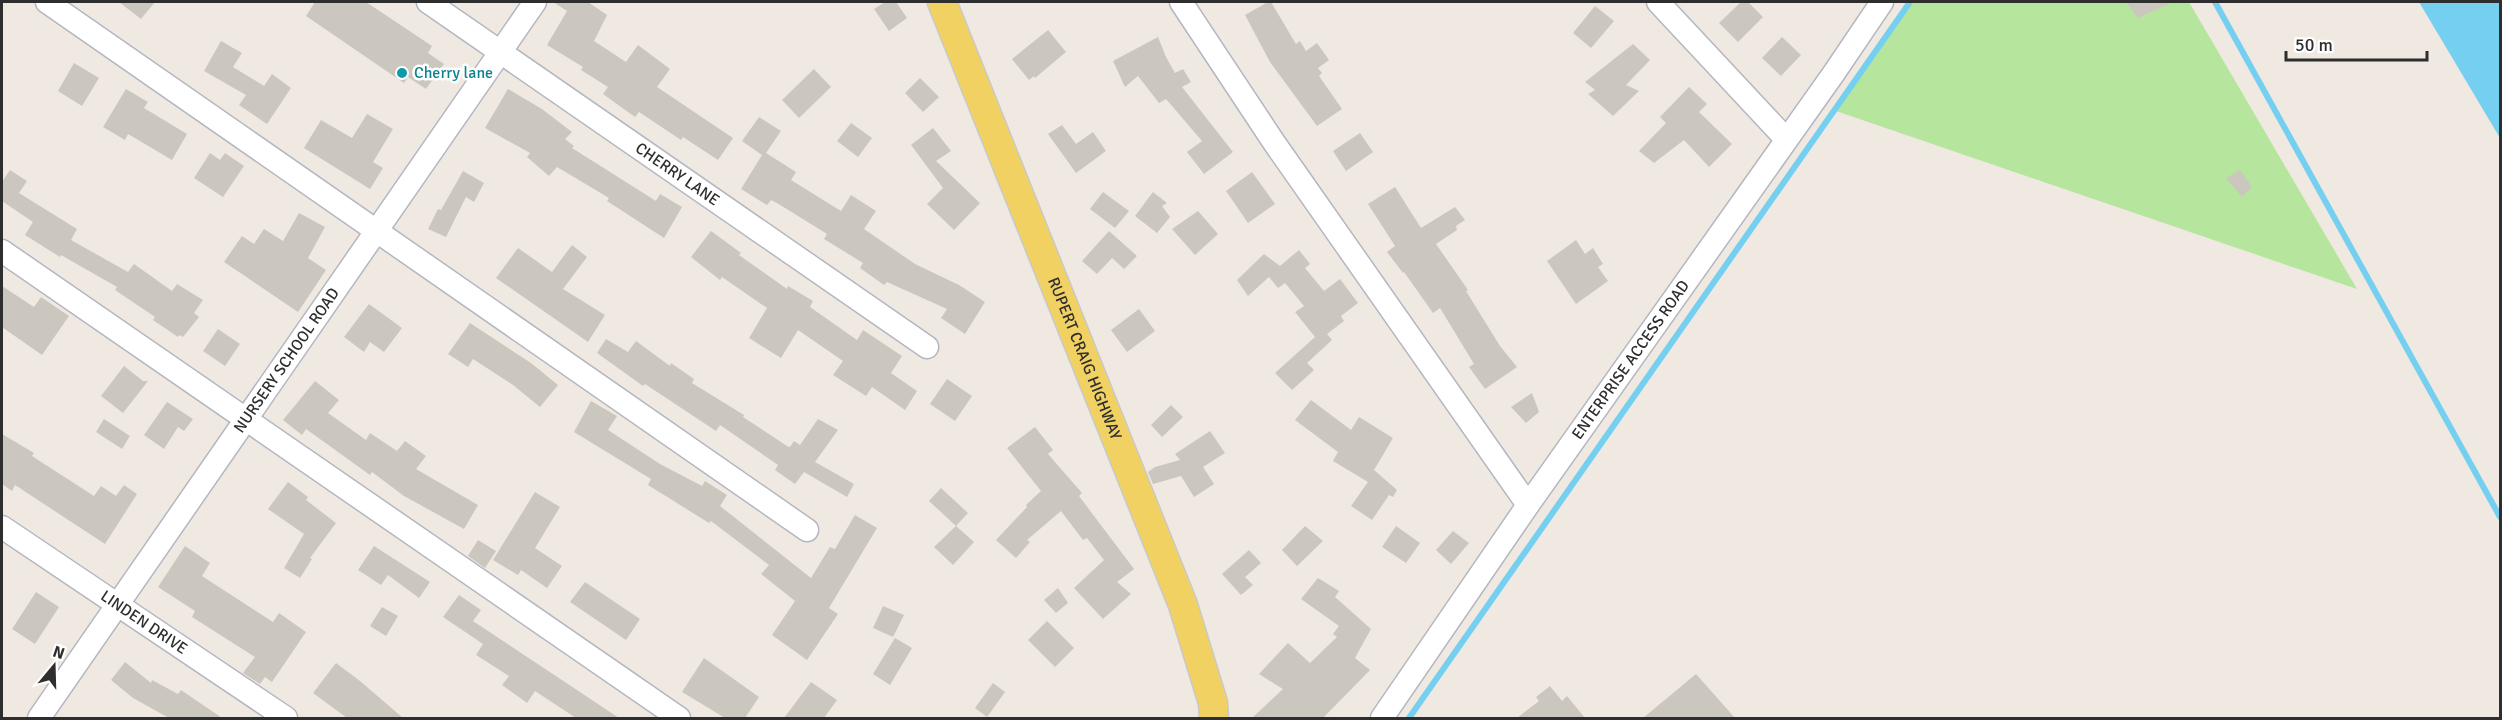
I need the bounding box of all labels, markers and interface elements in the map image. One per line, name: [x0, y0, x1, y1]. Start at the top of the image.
scale bar: [2286, 24, 2427, 62]
text: 50 m: [2295, 34, 2333, 56]
place label: Cherry lane: [414, 63, 493, 83]
marker: Cherry lane: [395, 66, 409, 80]
street label: CHERRY LANE: [631, 138, 723, 210]
street label: RUPERT CRAIG HIGHWAY: [1043, 274, 1126, 443]
street label: ENTERPRISE ACCESS ROAD: [1568, 276, 1694, 443]
street label: NURSERY SCHOOL ROAD: [230, 284, 344, 437]
street label: LINDEN DRIVE: [97, 586, 191, 659]
north arrow: [24, 636, 84, 696]
text: N: [50, 641, 67, 664]

